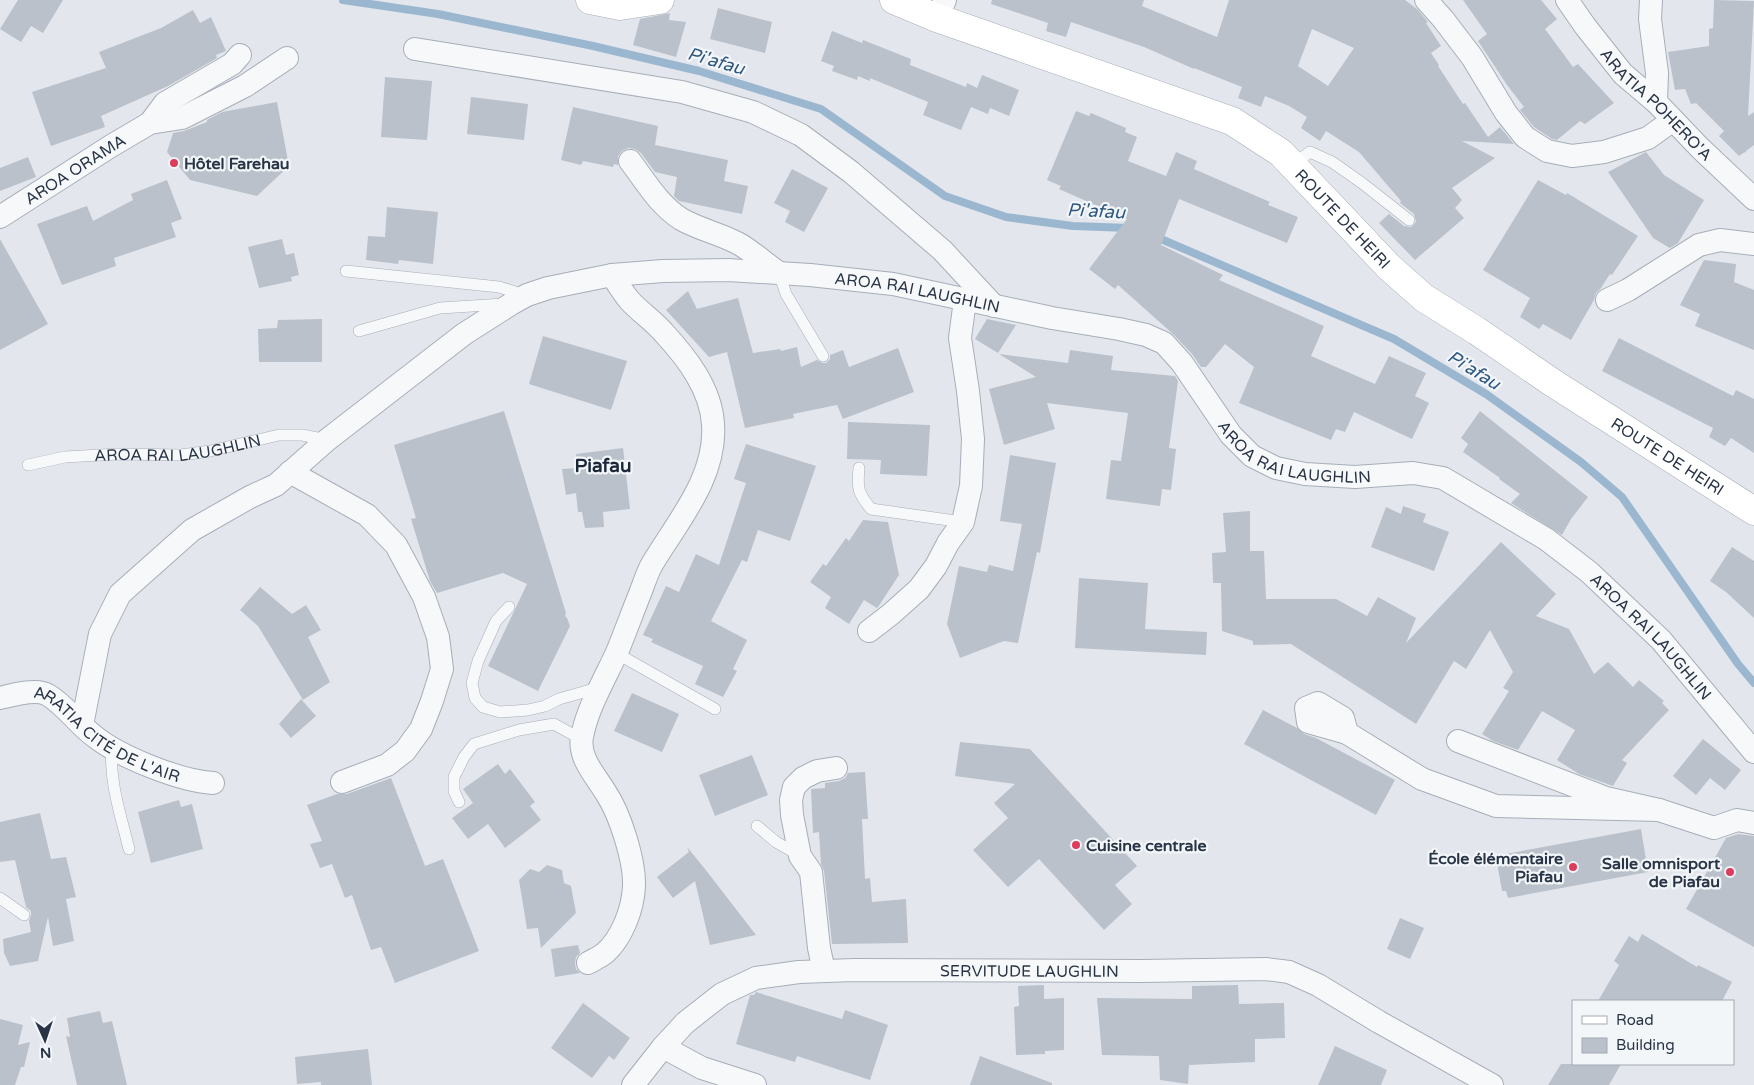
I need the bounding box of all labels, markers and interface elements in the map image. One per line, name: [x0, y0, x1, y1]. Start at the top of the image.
water label: Pi'afau: [685, 42, 748, 80]
street label: ARATIA POHERO'A: [1596, 45, 1716, 165]
street label: AROA ORAMA: [21, 130, 130, 210]
place label: Hôtel Farehau: [184, 154, 290, 174]
marker: Hôtel Farehau: [168, 157, 180, 169]
street label: ROUTE DE HEIRI: [1290, 165, 1394, 273]
water label: Pi'afau: [1067, 198, 1127, 224]
street label: AROA RAI LAUGHLIN: [833, 269, 1002, 318]
water label: Pi'afau: [1444, 345, 1505, 395]
street label: ROUTE DE HEIRI: [1607, 414, 1727, 500]
street label: AROA RAI LAUGHLIN: [1213, 417, 1372, 488]
street label: AROA RAI LAUGHLIN: [94, 431, 263, 466]
district label: Piafau: [575, 455, 631, 477]
street label: AROA RAI LAUGHLIN: [1586, 569, 1716, 704]
street label: ARATIA CITÉ DE L'AIR: [32, 683, 182, 787]
place label: Cuisine centrale: [1086, 836, 1207, 856]
marker: Cuisine centrale: [1070, 839, 1082, 851]
place label: École élémentaire Piafau: [1428, 849, 1563, 887]
place label: Salle omnisport de Piafau: [1602, 854, 1721, 892]
marker: École élémentaire Piafau: [1567, 861, 1579, 873]
marker: Salle omnisport de Piafau: [1724, 866, 1736, 878]
street label: SERVITUDE LAUGHLIN: [940, 961, 1119, 982]
legend: [1572, 1000, 1734, 1065]
text: Road: [1616, 1011, 1654, 1029]
north arrow: [20, 1015, 70, 1065]
text: Building: [1616, 1036, 1675, 1054]
text: N: [40, 1044, 52, 1061]

